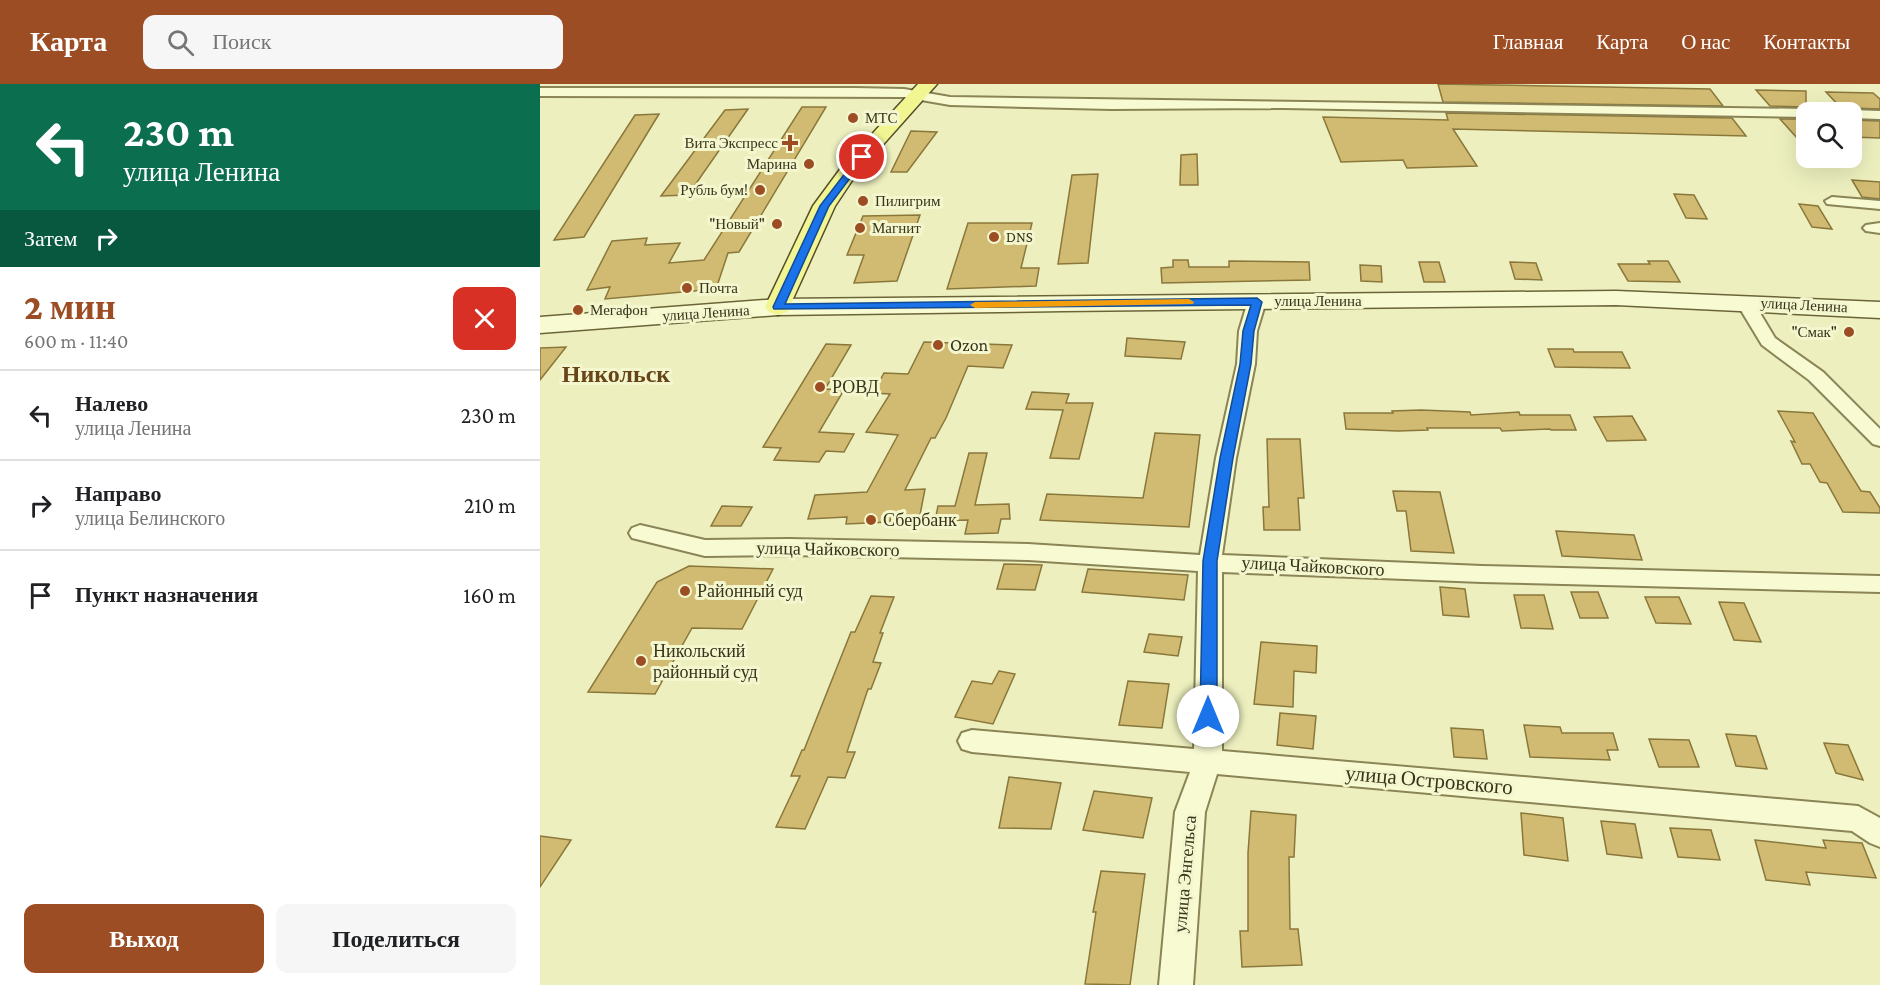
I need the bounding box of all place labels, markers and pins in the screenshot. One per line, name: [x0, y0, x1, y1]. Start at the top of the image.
place label: МТС: [865, 110, 898, 126]
marker: МТС: [846, 111, 860, 125]
pin: [836, 131, 887, 182]
place label: Вита Экспресс: [684, 135, 778, 151]
marker: Вита Экспресс: [783, 136, 797, 150]
place label: Марина: [747, 156, 797, 172]
marker: Марина: [802, 157, 816, 171]
place label: Рубль бум!: [680, 182, 748, 198]
marker: Рубль бум!: [753, 183, 767, 197]
place label: Пилигрим: [875, 193, 941, 209]
marker: Пилигрим: [856, 194, 870, 208]
place label: "Новый": [709, 216, 765, 232]
marker: "Новый": [770, 217, 784, 231]
place label: Магнит: [872, 220, 921, 236]
marker: Магнит: [853, 221, 867, 235]
place label: DNS: [1006, 229, 1033, 245]
marker: DNS: [987, 230, 1001, 244]
place label: Почта: [699, 280, 738, 296]
marker: Почта: [680, 281, 694, 295]
place label: Мегафон: [590, 302, 648, 318]
marker: Мегафон: [571, 303, 585, 317]
place label: "Смак": [1791, 324, 1837, 340]
marker: "Смак": [1842, 325, 1856, 339]
place label: Ozon: [950, 335, 989, 355]
marker: Ozon: [931, 338, 945, 352]
place label: РОВД: [832, 377, 879, 397]
marker: РОВД: [813, 380, 827, 394]
place label: Сбербанк: [883, 510, 957, 530]
marker: Сбербанк: [864, 513, 878, 527]
place label: Районный суд: [697, 581, 803, 601]
marker: Районный суд: [678, 584, 692, 598]
place label: Никольский районный суд: [653, 641, 758, 682]
marker: Никольский районный суд: [634, 654, 648, 668]

